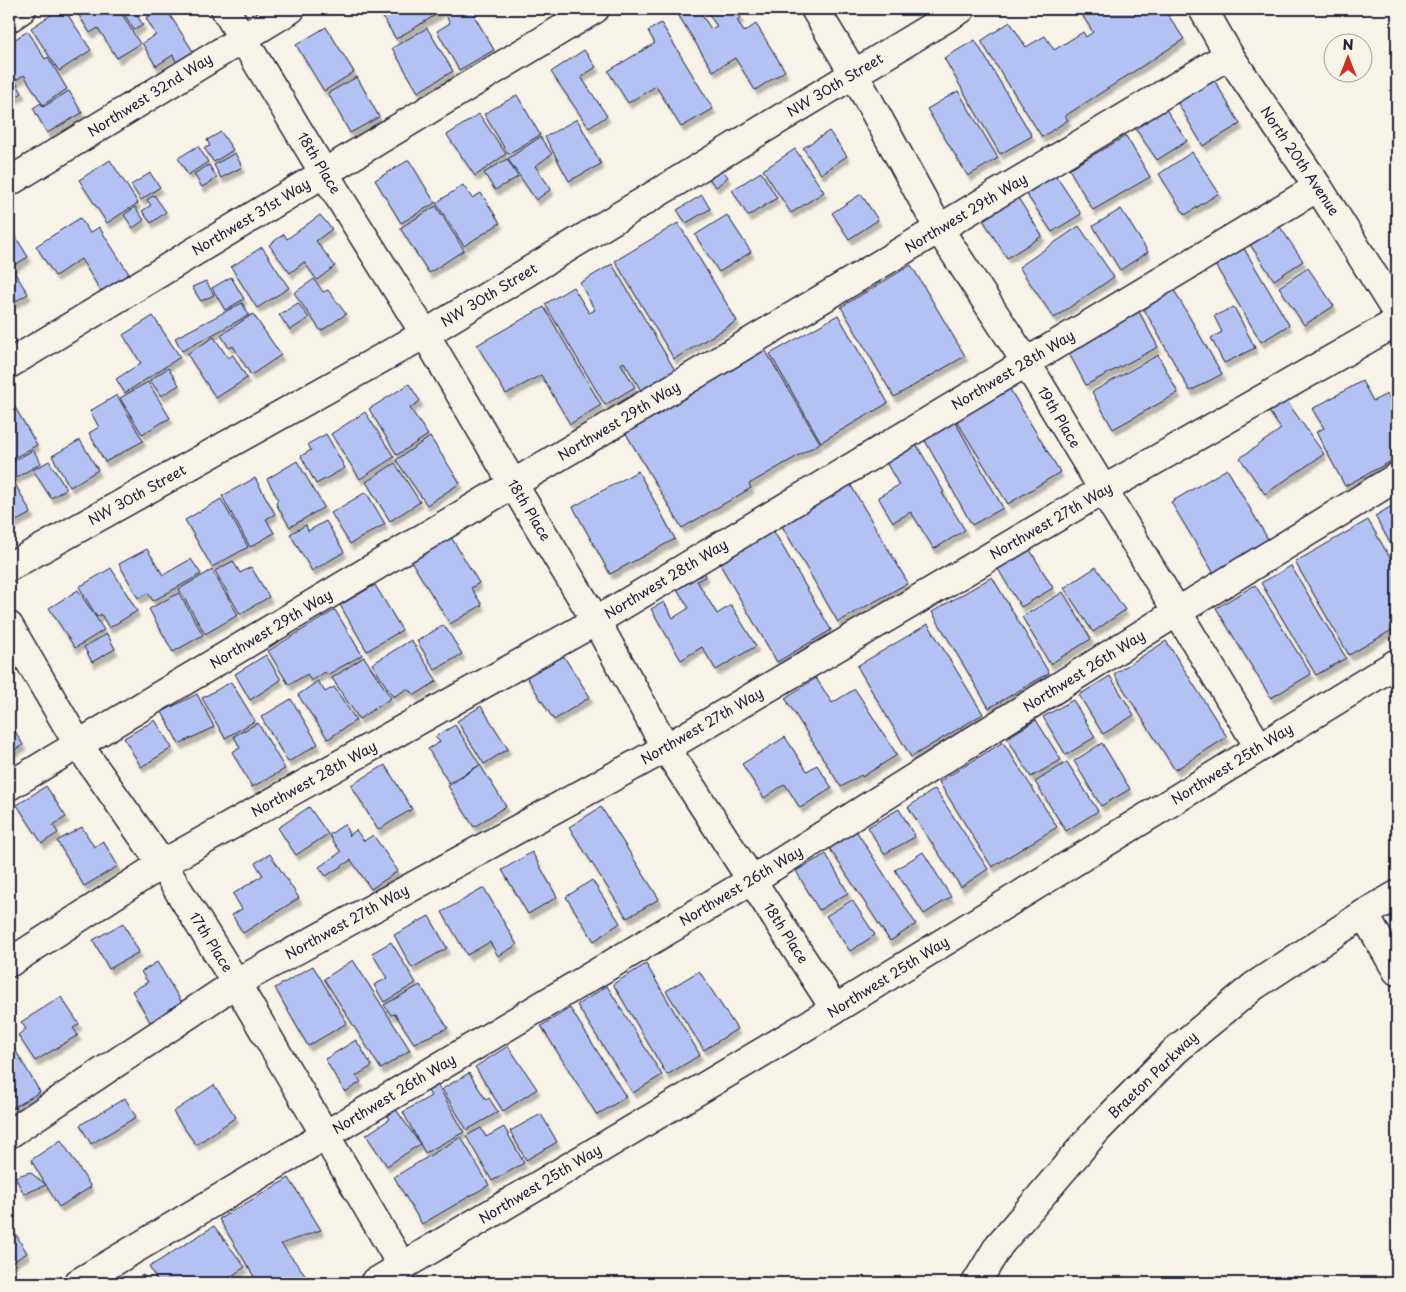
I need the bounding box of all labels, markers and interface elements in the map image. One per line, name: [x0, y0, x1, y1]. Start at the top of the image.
north arrow: [1324, 32, 1374, 82]
text: N: [1342, 34, 1354, 55]
street label: NW 30th Street: [783, 47, 887, 122]
street label: Northwest 32nd Way: [83, 48, 216, 142]
street label: North 20th Avenue: [1256, 102, 1345, 220]
street label: 18th Place: [293, 128, 346, 198]
street label: Northwest 29th Way: [901, 168, 1031, 257]
street label: Northwest 31st Way: [187, 173, 314, 260]
street label: NW 30th Street: [437, 257, 541, 332]
street label: Northwest 28th Way: [947, 324, 1079, 415]
street label: Northwest 29th Way: [554, 376, 684, 465]
street label: 19th Place: [1033, 382, 1086, 452]
street label: NW 30th Street: [84, 459, 190, 530]
street label: 18th Place: [503, 475, 556, 545]
street label: Northwest 27th Way: [986, 477, 1116, 564]
street label: Northwest 28th Way: [600, 533, 732, 624]
street label: Northwest 29th Way: [206, 584, 336, 673]
street label: Northwest 26th Way: [1019, 624, 1149, 717]
street label: Northwest 27th Way: [637, 682, 767, 769]
street label: Northwest 25th Way: [1167, 718, 1297, 810]
street label: Northwest 28th Way: [247, 735, 380, 822]
street label: Northwest 26th Way: [675, 840, 806, 931]
street label: Northwest 27th Way: [281, 879, 412, 964]
street label: 18th Place: [759, 898, 814, 967]
street label: 17th Place: [185, 907, 238, 976]
street label: Northwest 25th Way: [823, 931, 953, 1023]
street label: Braeton Parkway: [1103, 1026, 1202, 1123]
street label: Northwest 26th Way: [328, 1048, 459, 1139]
street label: Northwest 25th Way: [474, 1139, 605, 1229]

